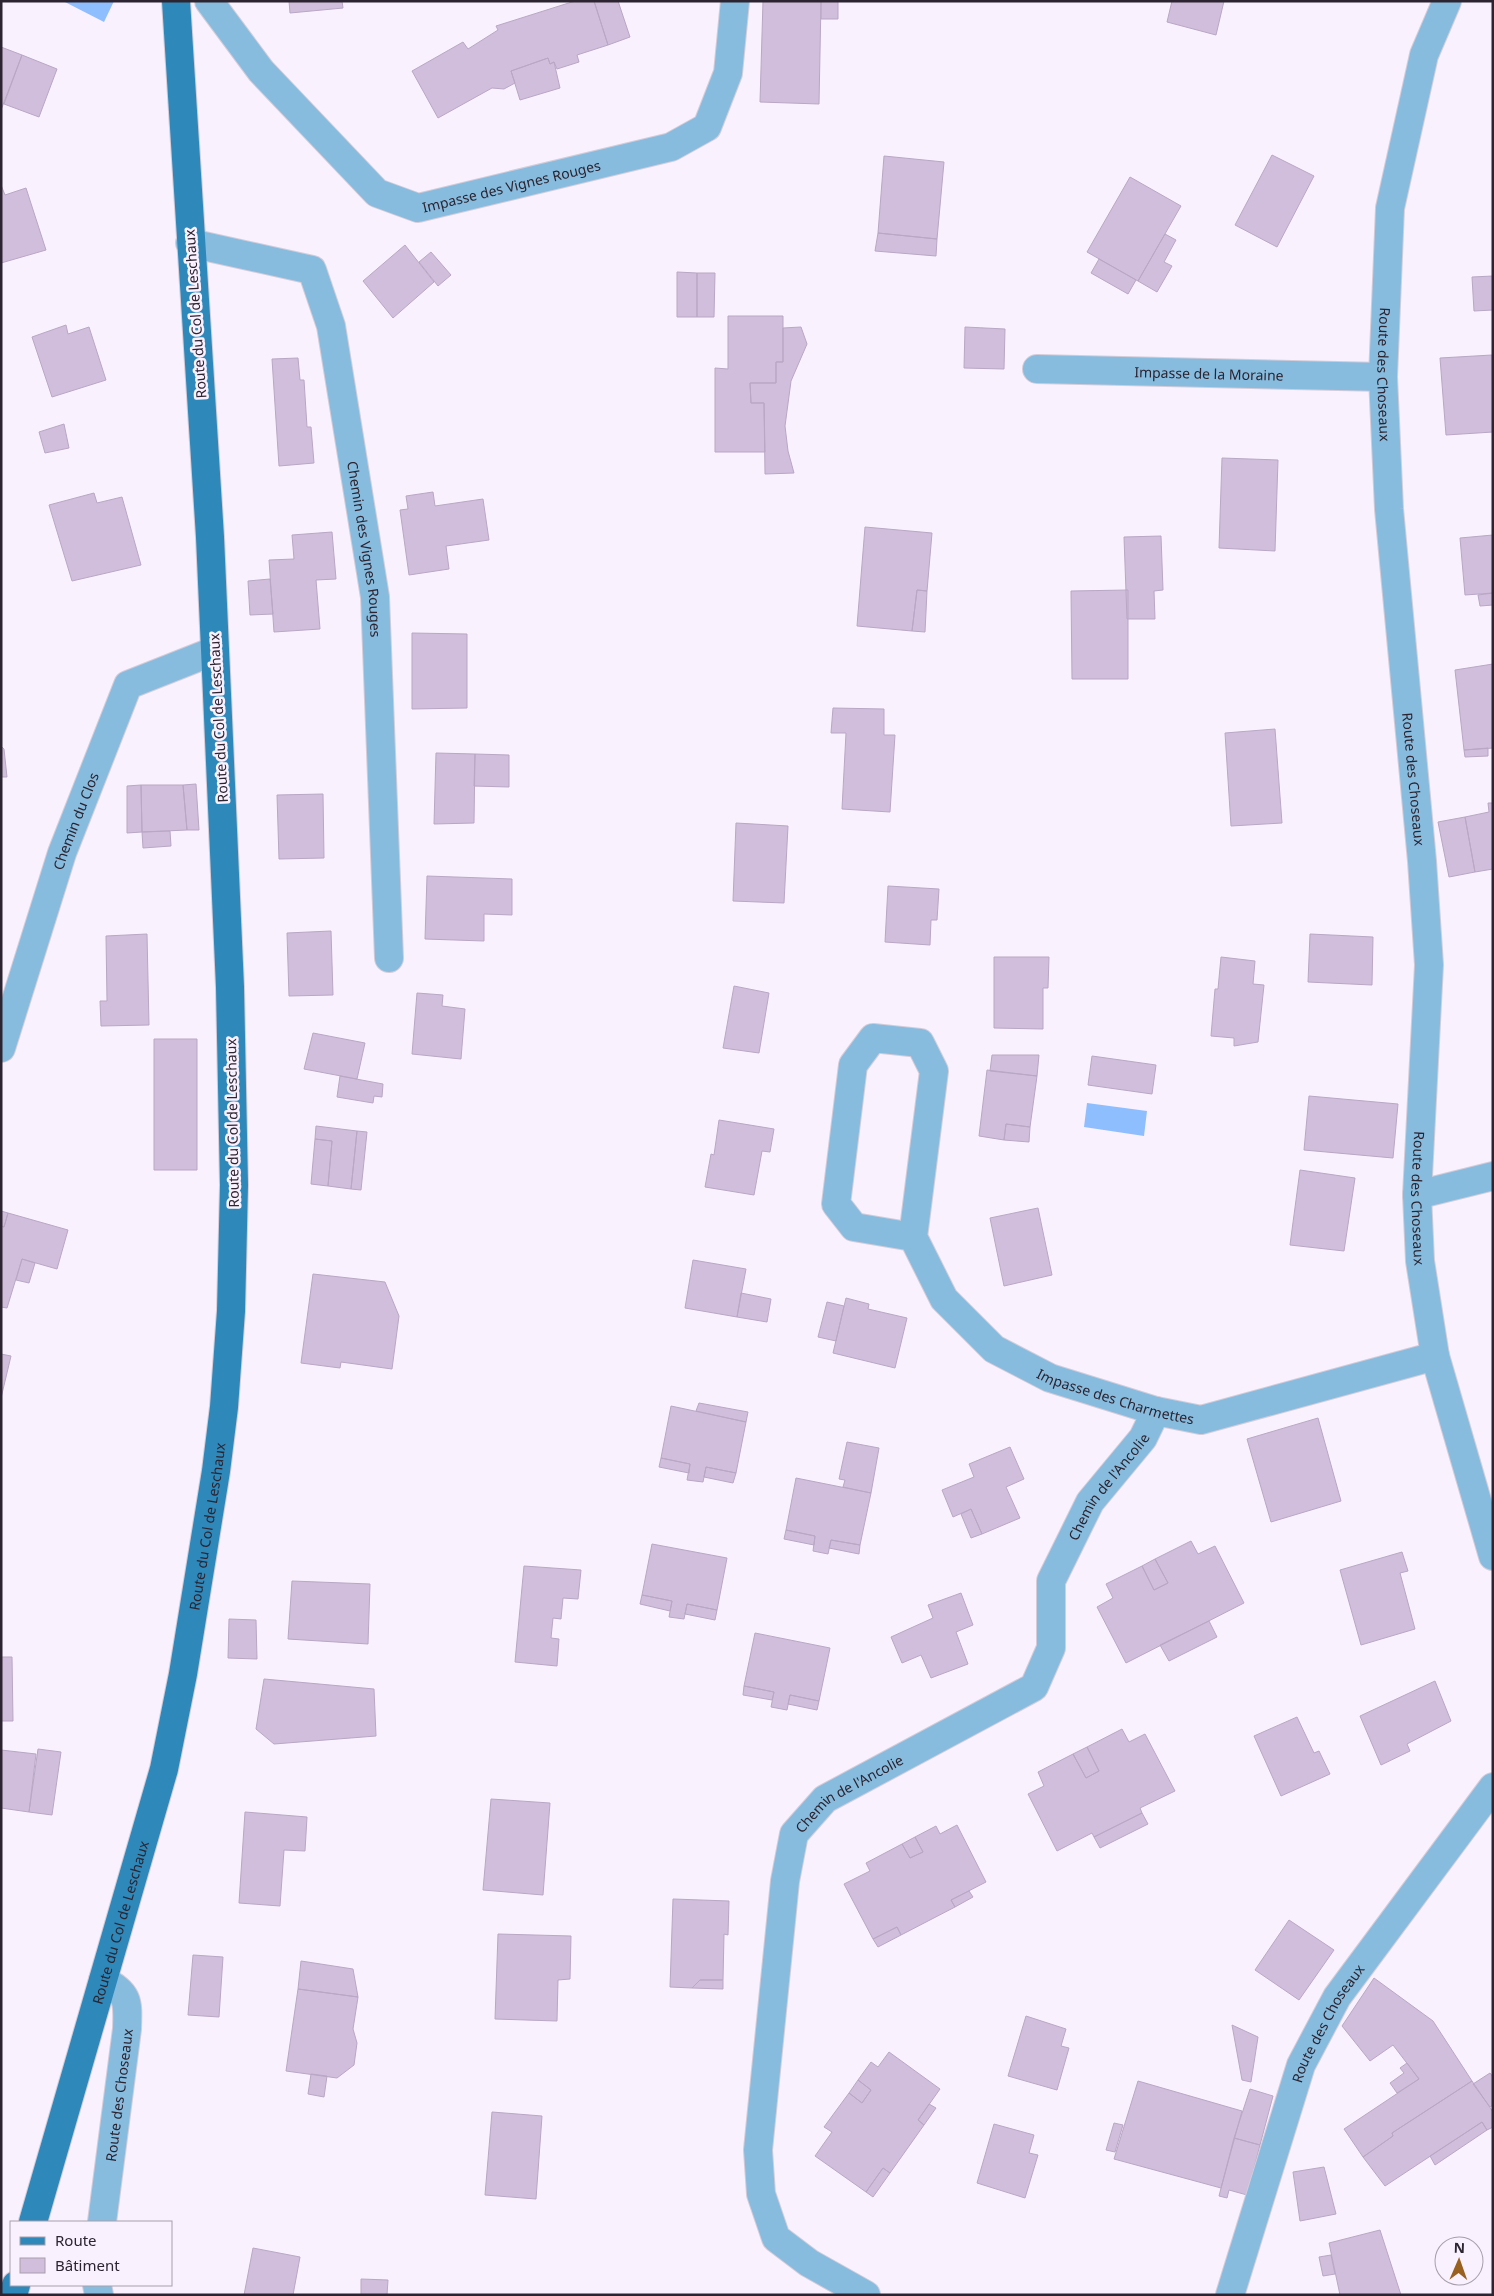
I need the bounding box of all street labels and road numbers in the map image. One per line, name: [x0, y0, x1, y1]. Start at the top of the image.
street label: Impasse des Vignes Rouges: [420, 155, 603, 216]
street label: Route du Col de Leschaux: [180, 228, 210, 399]
street label: Route des Choseaux: [1374, 307, 1395, 442]
street label: Impasse de la Moraine: [1134, 362, 1284, 384]
street label: Chemin des Vignes Rouges: [344, 460, 386, 638]
street label: Route du Col de Leschaux: [204, 632, 232, 803]
street label: Route des Choseaux: [1399, 712, 1430, 847]
street label: Chemin du Clos: [48, 769, 102, 872]
street label: Route du Col de Leschaux: [221, 1038, 243, 1208]
street label: Route des Choseaux: [1407, 1131, 1430, 1267]
street label: Impasse des Charmettes: [1034, 1363, 1196, 1428]
street label: Chemin de l'Ancolie: [1063, 1430, 1153, 1543]
street label: Route du Col de Leschaux: [184, 1441, 229, 1612]
street label: Chemin de l'Ancolie: [790, 1750, 906, 1836]
street label: Route du Col de Leschaux: [87, 1838, 153, 2006]
street label: Route des Choseaux: [1287, 1959, 1368, 2085]
street label: Route des Choseaux: [100, 2027, 137, 2163]

